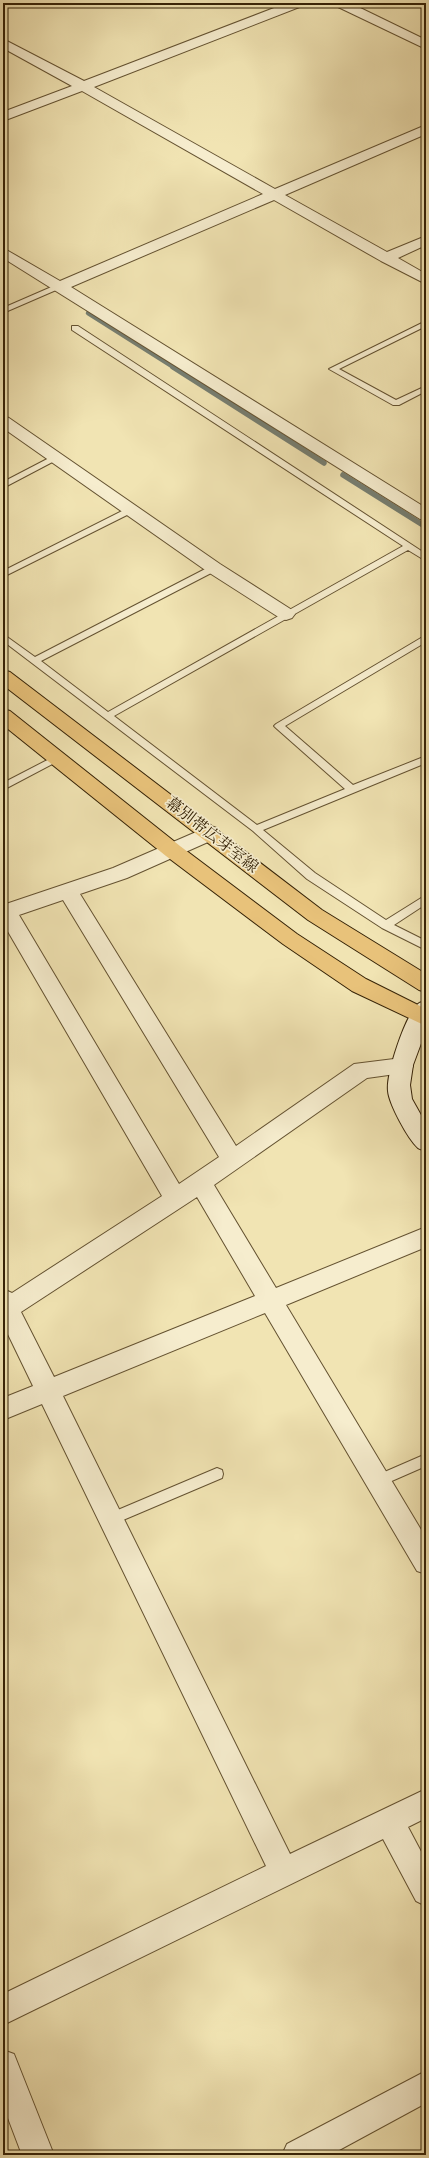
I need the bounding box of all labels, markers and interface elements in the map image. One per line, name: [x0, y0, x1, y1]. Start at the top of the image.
street label: 幕別帯広芽室線: [162, 793, 262, 877]

